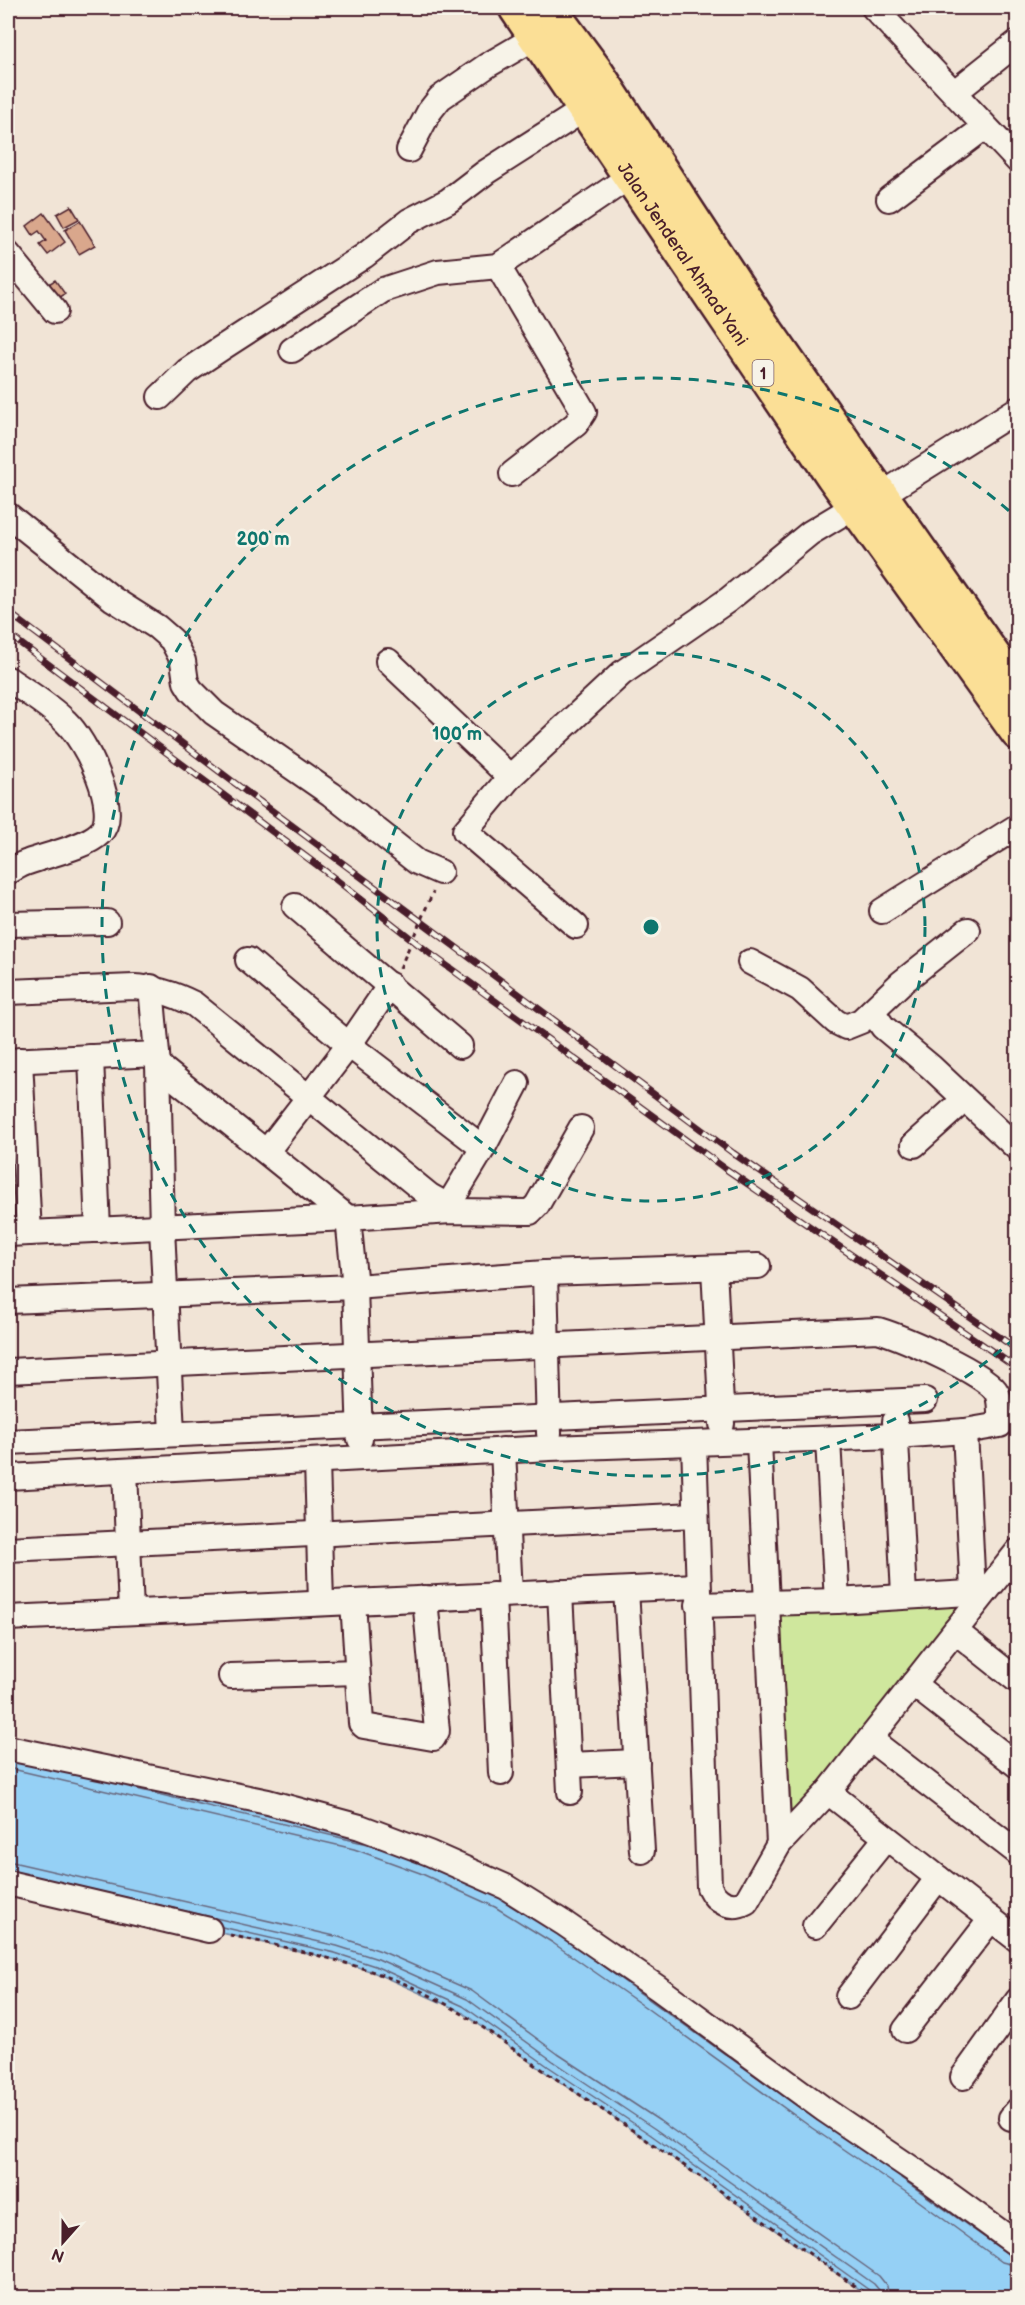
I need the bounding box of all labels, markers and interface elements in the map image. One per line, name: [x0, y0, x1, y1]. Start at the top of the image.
street label: Jalan Jenderal Ahmad Yani: [613, 158, 752, 350]
road number: 1: [752, 360, 774, 386]
text: 200 m: [236, 529, 290, 550]
text: 100 m: [432, 724, 482, 745]
centre of rings: [641, 917, 661, 937]
north arrow: [33, 2212, 93, 2272]
text: N: [49, 2244, 67, 2266]

